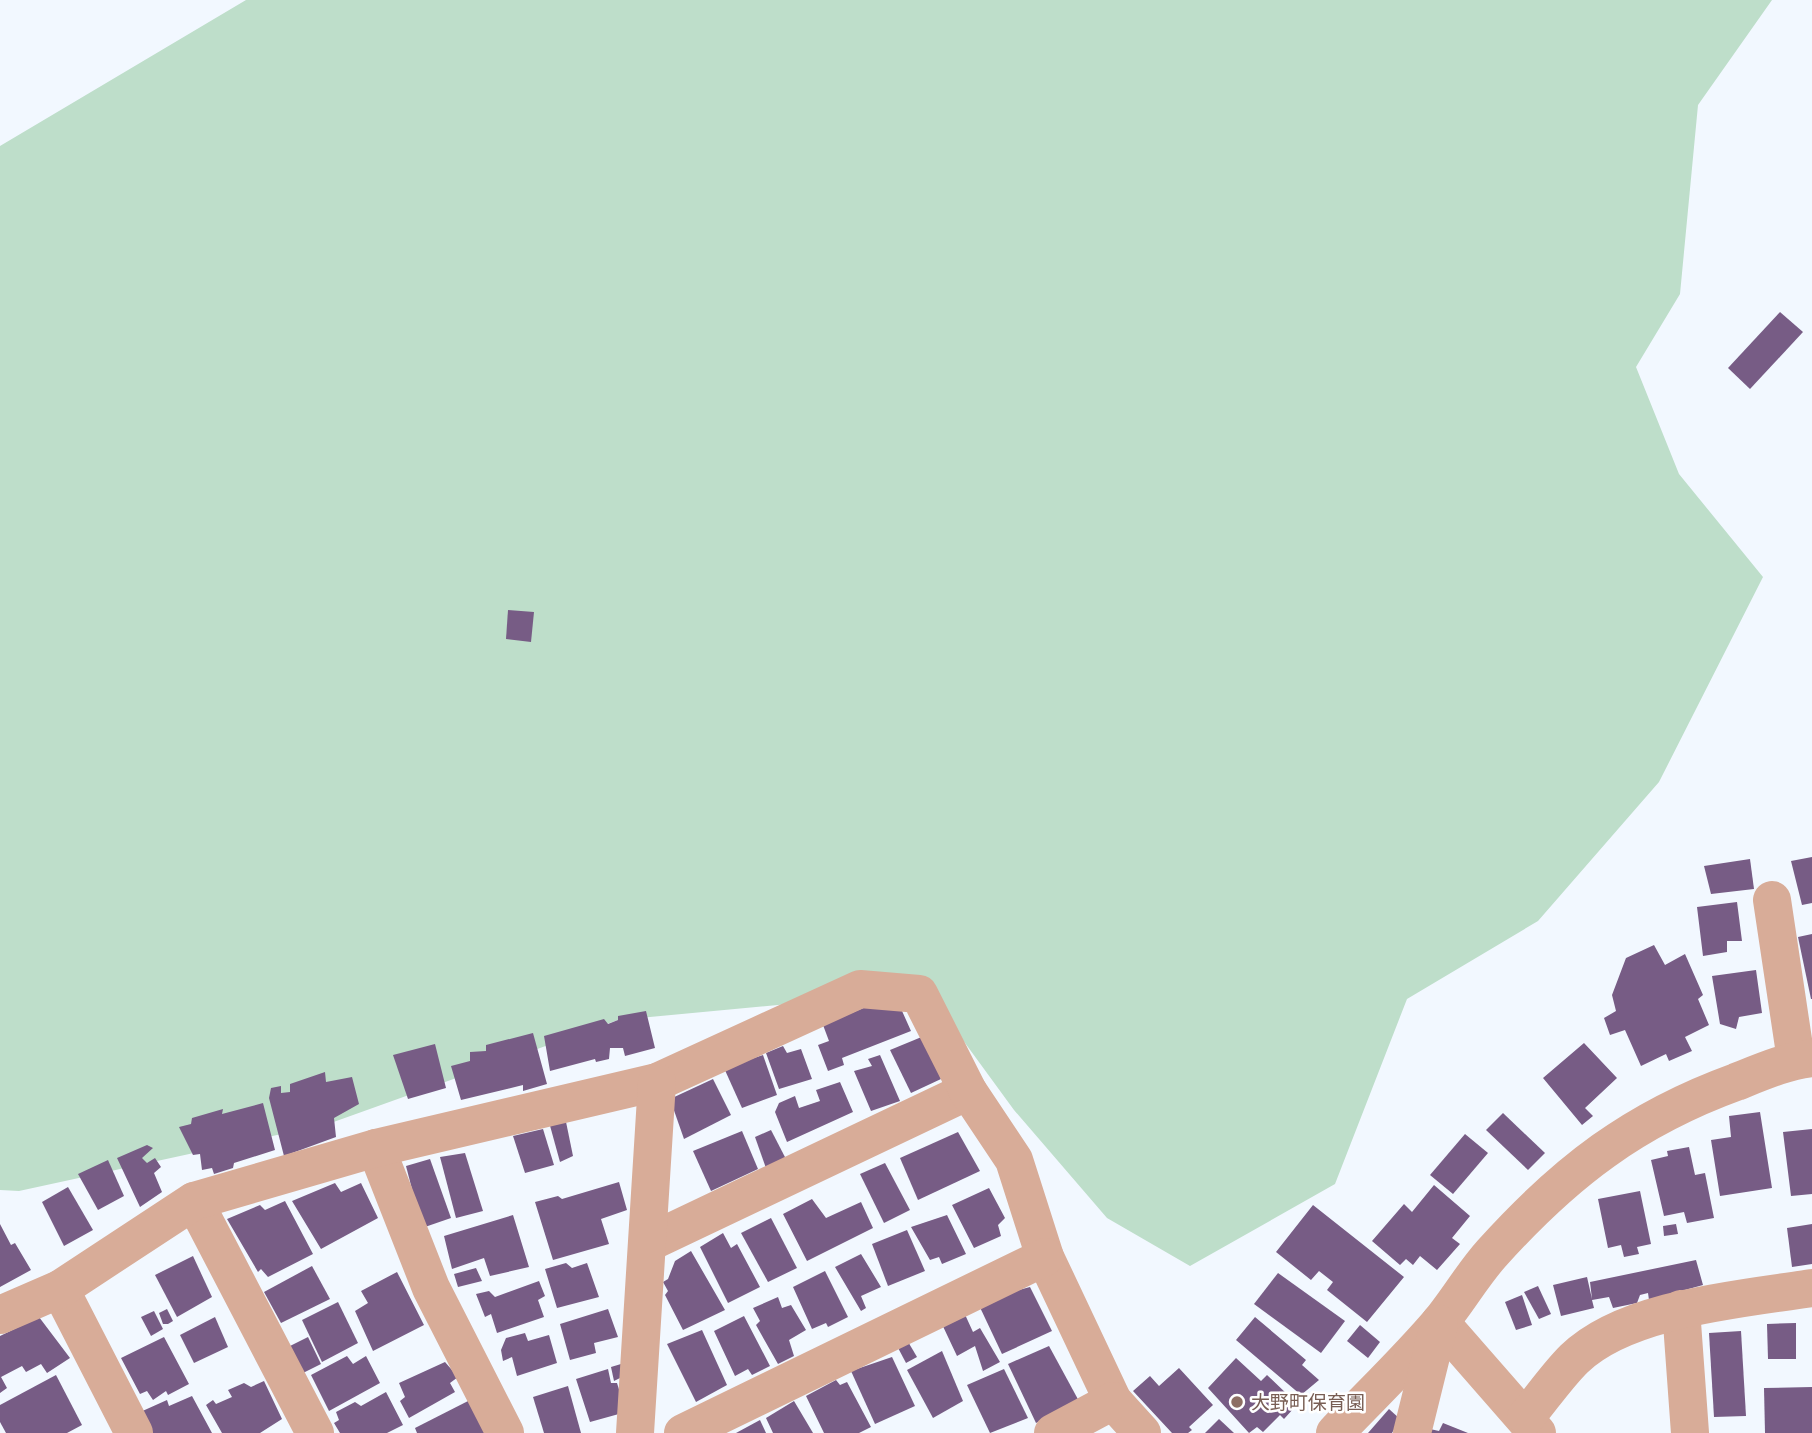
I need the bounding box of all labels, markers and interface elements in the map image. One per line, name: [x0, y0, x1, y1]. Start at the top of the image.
place label: 大野町保育園: [1251, 1389, 1365, 1415]
marker: 大野町保育園: [1229, 1394, 1245, 1410]

